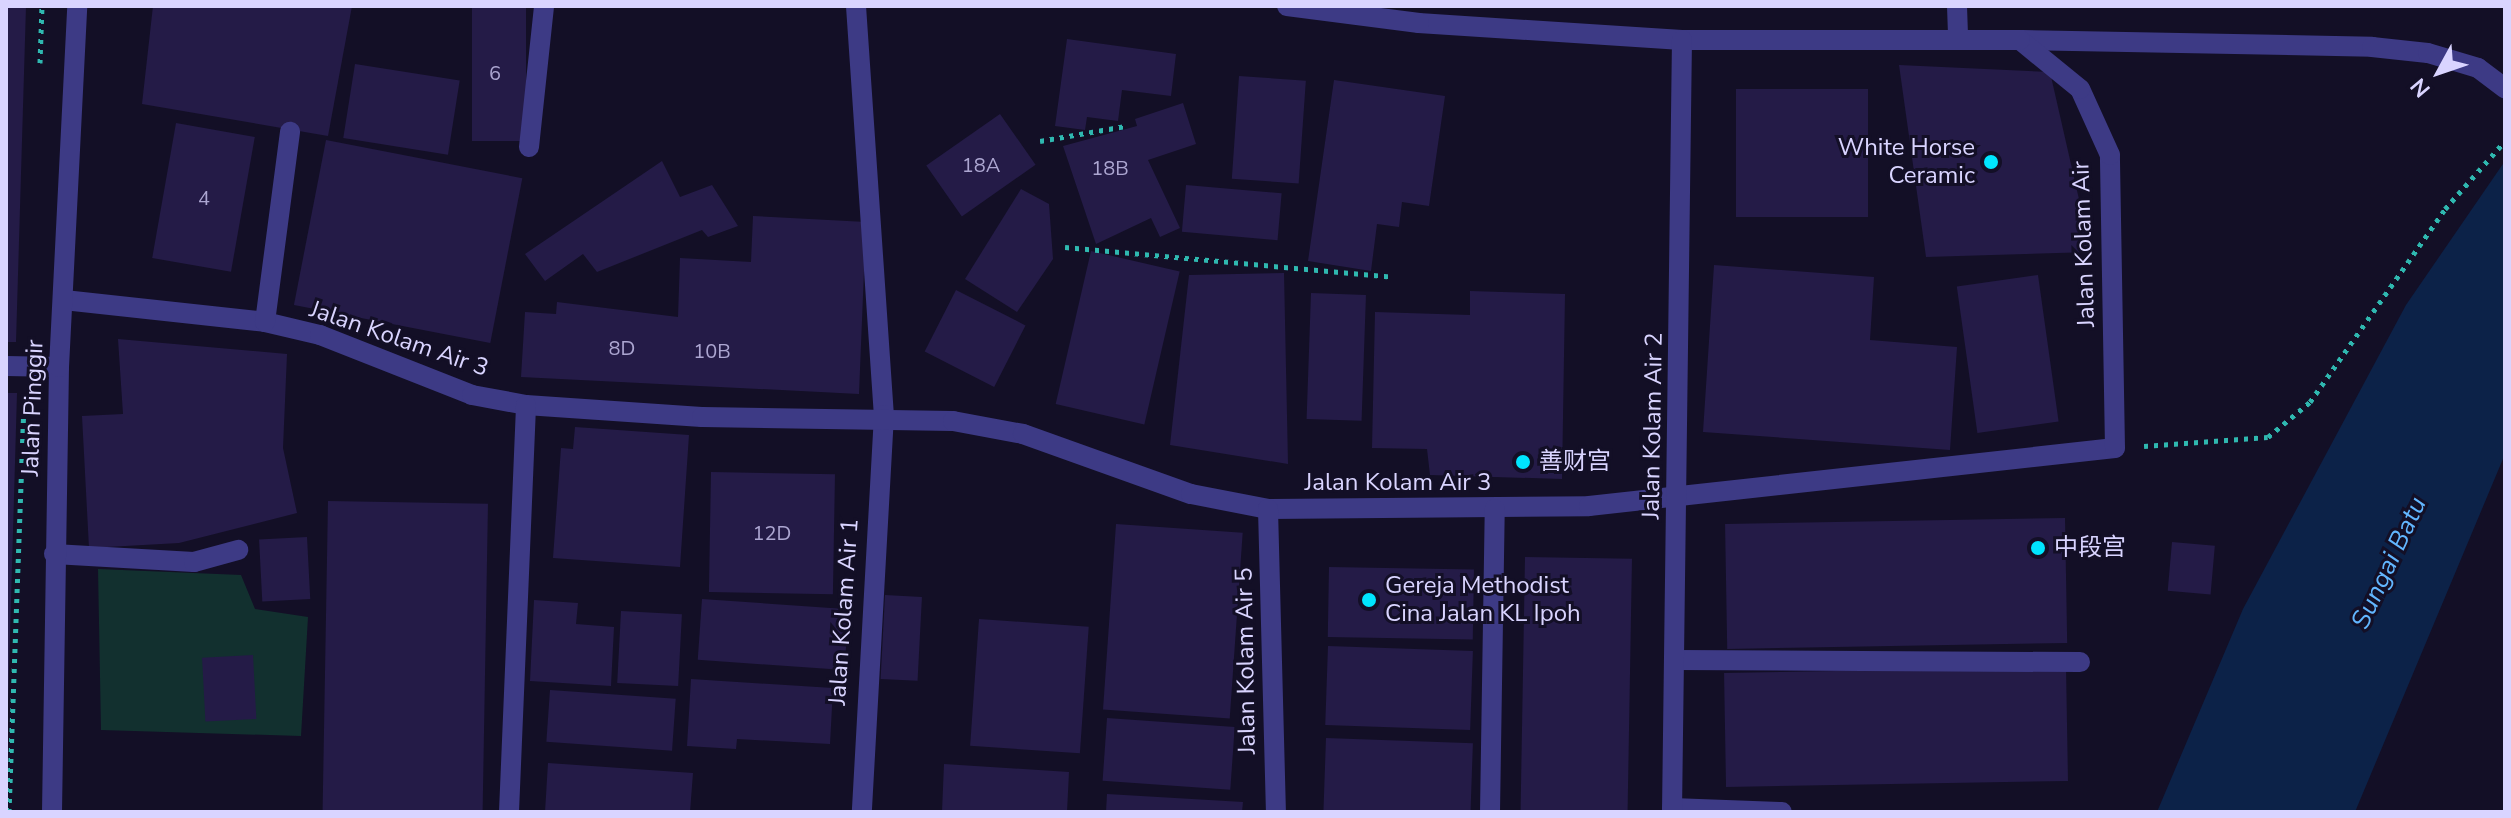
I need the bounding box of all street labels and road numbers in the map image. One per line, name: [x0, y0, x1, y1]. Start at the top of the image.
street label: Jalan Kolam Air: [2067, 160, 2101, 328]
street label: Jalan Kolam Air 3: [306, 295, 492, 383]
street label: Jalan Kolam Air 2: [1637, 332, 1669, 520]
street label: Jalan Pinggir: [16, 339, 50, 477]
street label: Jalan Kolam Air 3: [1305, 469, 1491, 497]
street label: Jalan Kolam Air 1: [823, 518, 865, 706]
street label: Jalan Kolam Air 5: [1230, 567, 1262, 755]

